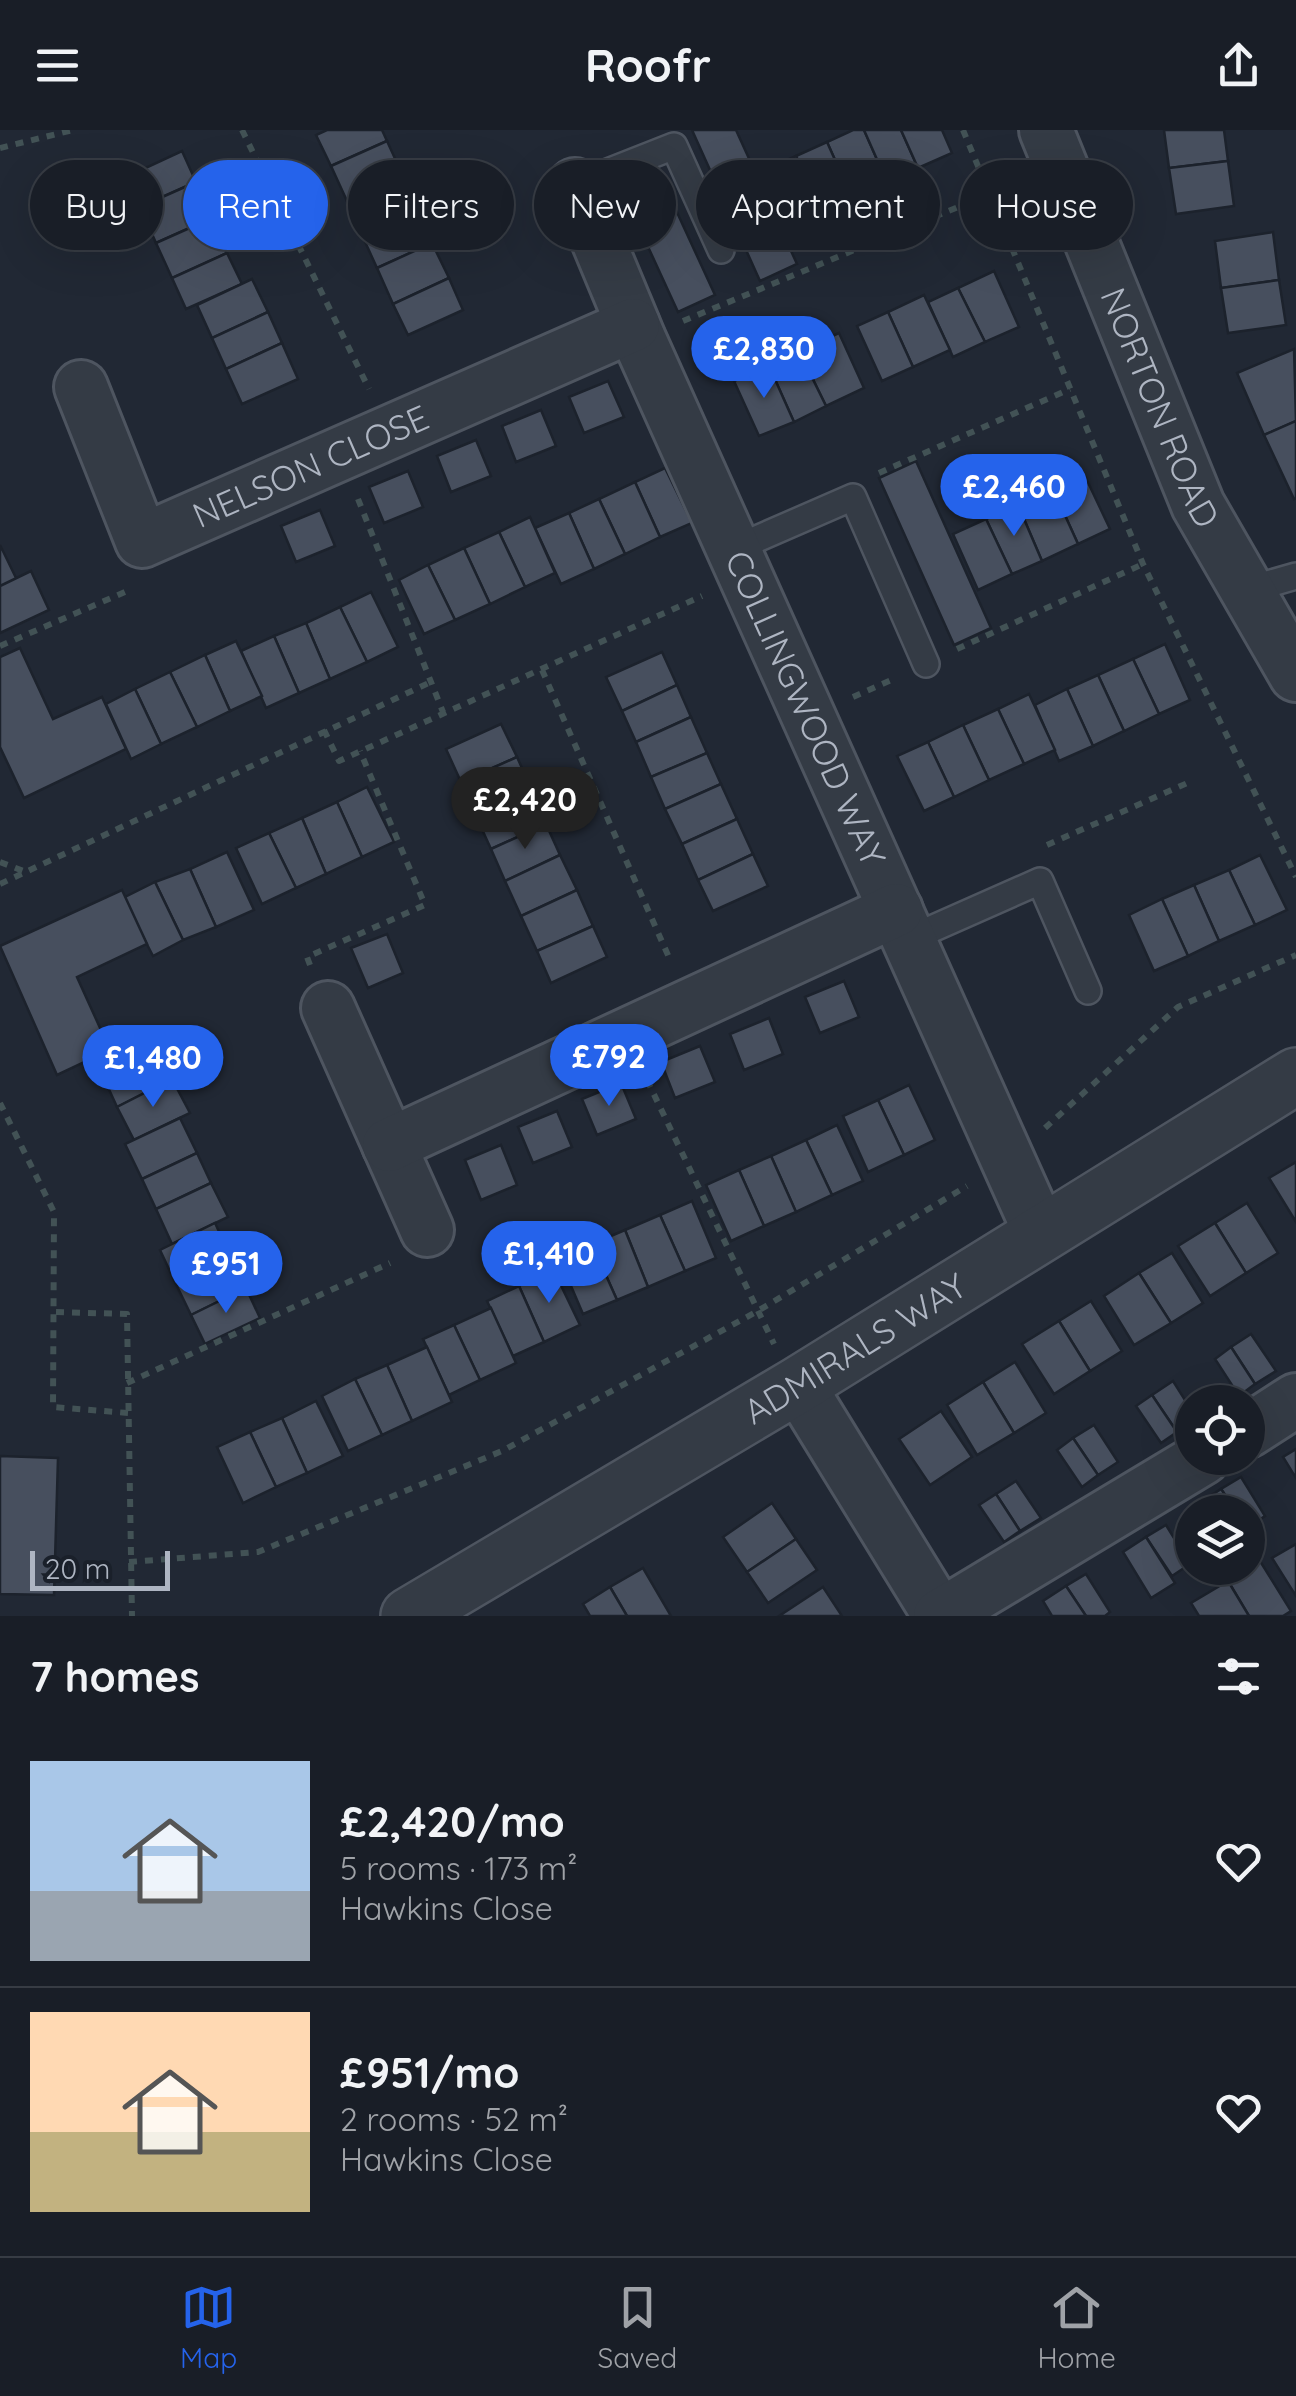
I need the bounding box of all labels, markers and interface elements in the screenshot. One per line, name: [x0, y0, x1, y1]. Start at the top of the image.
text: Roofr: [585, 37, 711, 93]
icon: menu: [30, 38, 85, 93]
icon: share: [1211, 38, 1266, 93]
chip: Buy: [30, 160, 163, 250]
chip: Rent: [183, 160, 328, 250]
chip: Filters: [348, 160, 514, 250]
chip: New: [534, 160, 676, 250]
chip: Apartment: [696, 160, 940, 250]
chip: House: [960, 160, 1133, 250]
street label: NORTON ROAD: [1091, 281, 1229, 535]
pin: £2,830: [683, 316, 845, 401]
text: £2,830: [713, 328, 815, 368]
street label: NELSON CLOSE: [186, 395, 435, 537]
pin: £2,460: [933, 454, 1095, 539]
text: £2,460: [962, 466, 1066, 506]
street label: COLLINGWOOD WAY: [716, 544, 896, 873]
pin: £2,420: [444, 767, 606, 852]
text: £2,420: [473, 779, 577, 819]
pin: £792: [550, 1024, 668, 1109]
pin: £1,480: [72, 1025, 234, 1110]
text: £792: [572, 1036, 646, 1076]
text: £1,480: [104, 1037, 202, 1077]
pin: £1,410: [468, 1221, 630, 1306]
pin: £951: [167, 1231, 285, 1316]
text: £1,410: [503, 1233, 595, 1273]
text: £951: [191, 1243, 261, 1283]
street label: ADMIRALS WAY: [735, 1263, 974, 1433]
map controls: [1175, 1385, 1265, 1585]
button: locate: [1175, 1385, 1265, 1475]
button: layers: [1175, 1495, 1265, 1585]
scale bar: [30, 1546, 170, 1590]
text: 20 m: [45, 1551, 110, 1586]
icon: filters: [1211, 1649, 1266, 1704]
text: 7 homes: [30, 1650, 199, 1703]
text: £2,420/mo: [340, 1795, 565, 1848]
icon: home: [110, 1801, 230, 1921]
icon: heart: [1211, 1834, 1266, 1889]
text: 5 rooms · 173 m²: [340, 1848, 577, 1888]
text: Hawkins Close: [340, 1888, 553, 1928]
text: £951/mo: [340, 2046, 519, 2099]
icon: home: [110, 2052, 230, 2172]
icon: heart: [1211, 2085, 1266, 2140]
text: 2 rooms · 52 m²: [340, 2099, 568, 2139]
text: Hawkins Close: [340, 2139, 553, 2179]
tab: Map: [180, 2280, 237, 2375]
tab: Saved: [597, 2280, 677, 2375]
tab: Home: [1037, 2280, 1116, 2375]

